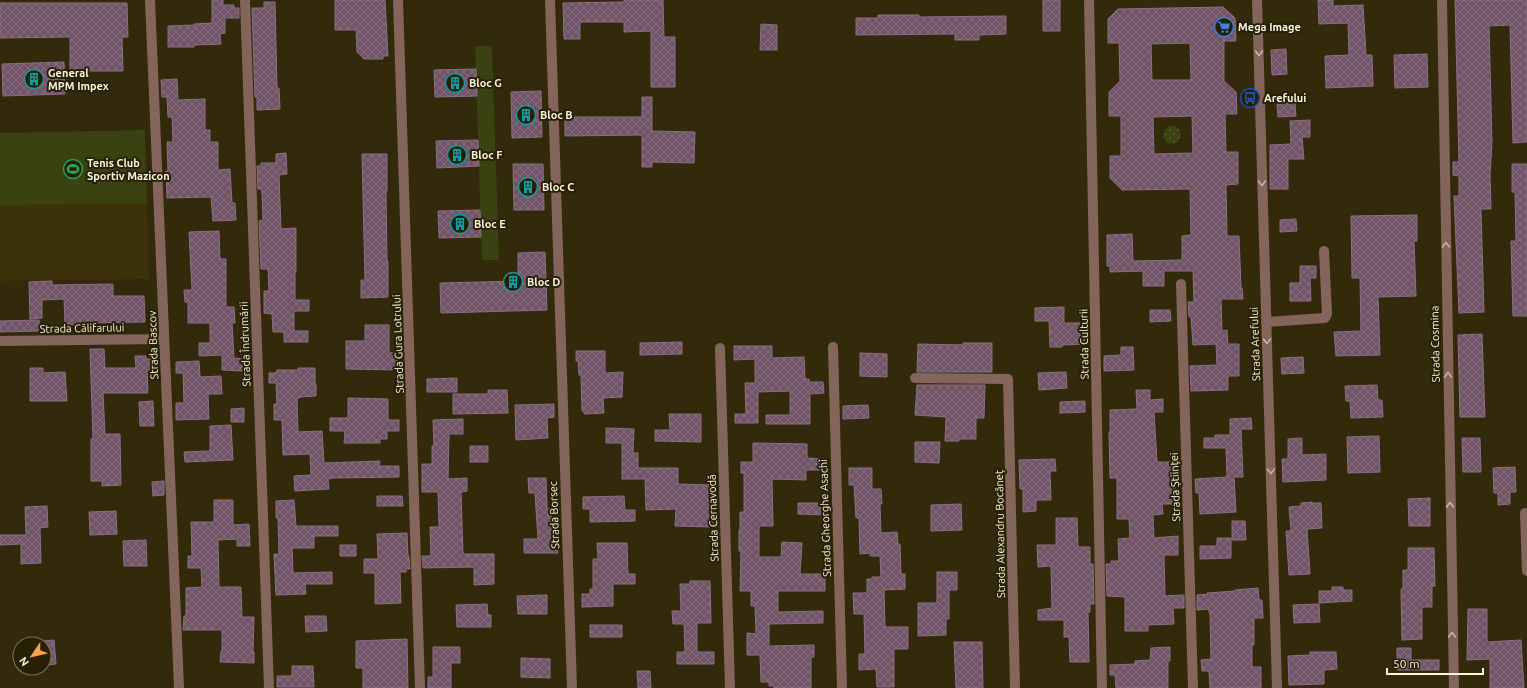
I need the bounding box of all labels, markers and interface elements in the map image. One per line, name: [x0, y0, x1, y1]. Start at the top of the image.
supermarket icon: Mega Image: [1213, 16, 1235, 38]
place label: Mega Image: [1238, 21, 1301, 33]
one-way arrow: [1254, 50, 1263, 56]
place label: General MPM Impex: [48, 67, 109, 92]
building icon: General MPM Impex: [23, 68, 45, 90]
building icon: Bloc G: [444, 72, 466, 94]
place label: Bloc G: [469, 77, 502, 89]
bus stop icon: Arefului: [1239, 87, 1261, 109]
place label: Arefului: [1264, 92, 1306, 104]
building icon: Bloc B: [515, 104, 537, 126]
place label: Bloc B: [540, 109, 573, 121]
building icon: Bloc F: [446, 144, 468, 166]
place label: Bloc F: [471, 149, 502, 161]
place label: Tenis Club Sportiv Mazicon: [87, 157, 170, 182]
sports icon: Tenis Club Sportiv Mazicon: [62, 158, 84, 180]
building icon: Bloc C: [517, 176, 539, 198]
one-way arrow: [1258, 180, 1267, 186]
place label: Bloc C: [542, 181, 574, 193]
building icon: Bloc E: [449, 213, 471, 235]
place label: Bloc E: [474, 218, 506, 230]
one-way arrow: [1442, 242, 1450, 248]
building icon: Bloc D: [502, 271, 524, 293]
place label: Bloc D: [527, 276, 560, 288]
street label: Strada Gura Lotrului: [390, 294, 406, 394]
street label: Strada Îndrumării: [237, 301, 252, 387]
street label: Strada Cosmina: [1428, 306, 1442, 382]
street label: Strada Arefului: [1248, 307, 1262, 381]
street label: Strada Culturii: [1077, 309, 1091, 379]
street label: Strada Bascov: [146, 310, 160, 380]
street label: Strada Călifarului: [40, 321, 124, 335]
one-way arrow: [1263, 338, 1271, 344]
one-way arrow: [1444, 372, 1452, 378]
street label: Strada Științei: [1168, 452, 1182, 522]
street label: Strada Gheorghe Asachi: [817, 459, 833, 577]
one-way arrow: [1267, 468, 1275, 474]
street label: Strada Alexandru Bocăneț: [993, 469, 1007, 598]
street label: Strada Cernavodă: [705, 474, 721, 562]
street label: Strada Borsec: [547, 481, 561, 549]
one-way arrow: [1446, 502, 1454, 508]
one-way arrow: [1448, 632, 1456, 638]
north arrow: [12, 636, 52, 676]
scale bar: [1387, 650, 1483, 676]
text: N: [17, 655, 31, 669]
text: 50 m: [1393, 657, 1420, 670]

